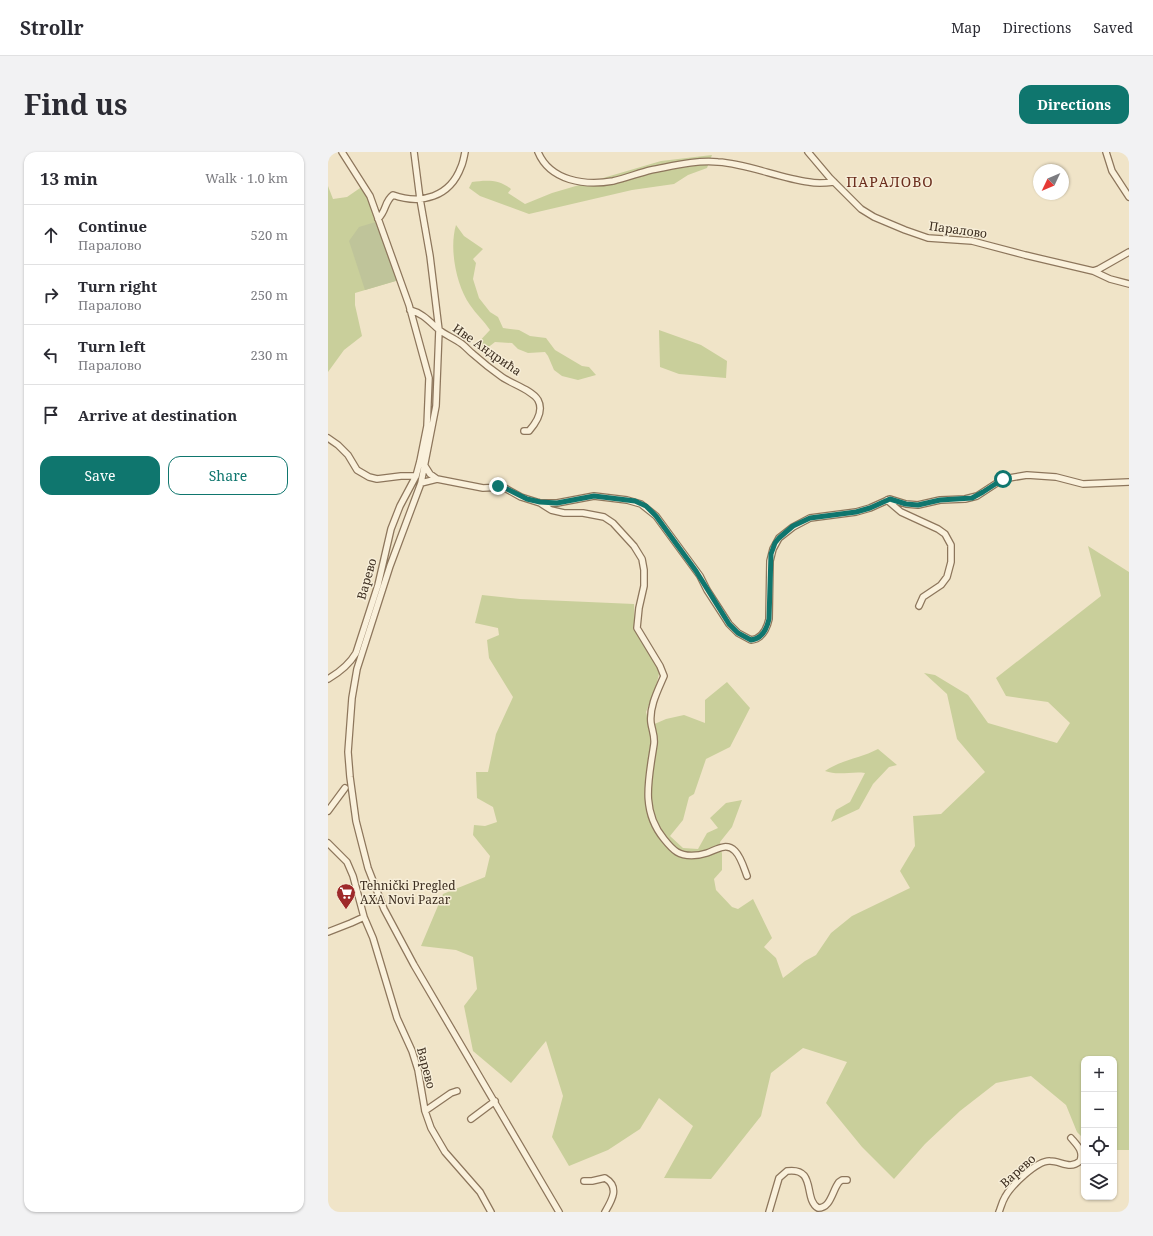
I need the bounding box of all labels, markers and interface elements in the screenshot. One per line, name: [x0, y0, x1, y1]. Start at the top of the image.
text: Strollr: [20, 15, 84, 41]
text: Map: [951, 18, 981, 37]
text: Directions: [1003, 18, 1071, 37]
text: Saved: [1093, 18, 1133, 37]
text: Find us: [24, 85, 128, 123]
button: Directions: [1019, 85, 1129, 124]
north arrow: [1033, 164, 1069, 200]
text: 13 min: [40, 167, 98, 190]
text: Walk · 1.0 km: [205, 169, 288, 187]
district label: ПАРАЛОВО: [846, 172, 934, 191]
text: Continue: [78, 216, 147, 236]
street label: Паралово: [928, 217, 988, 242]
icon: ahead: [40, 224, 62, 246]
text: 520 m: [251, 226, 288, 244]
text: Паралово: [78, 236, 142, 254]
text: Turn right: [78, 276, 157, 296]
icon: right: [40, 284, 62, 306]
text: 250 m: [251, 286, 288, 304]
text: Паралово: [78, 296, 142, 314]
street label: Иве Андрића: [450, 320, 525, 380]
text: Turn left: [78, 336, 146, 356]
icon: left: [40, 344, 62, 366]
text: 230 m: [251, 346, 288, 364]
text: Паралово: [78, 356, 142, 374]
icon: arrive: [40, 404, 62, 426]
text: Arrive at destination: [78, 405, 237, 425]
button: Save: [40, 456, 160, 495]
button: Share: [168, 456, 288, 495]
route start: [994, 470, 1012, 488]
route end: [489, 477, 507, 495]
street label: Варево: [353, 556, 381, 602]
place label: Tehnički Pregled AXA Novi Pazar: [360, 877, 456, 908]
supermarket icon: Tehnički Pregled AXA Novi Pazar: [335, 882, 357, 910]
street label: Варево: [413, 1045, 440, 1091]
map controls: [1081, 1056, 1117, 1200]
button: +: [1081, 1056, 1117, 1092]
button: −: [1081, 1092, 1117, 1128]
button: locate: [1081, 1128, 1117, 1164]
street label: Варево: [996, 1150, 1039, 1191]
button: layers: [1081, 1164, 1117, 1200]

